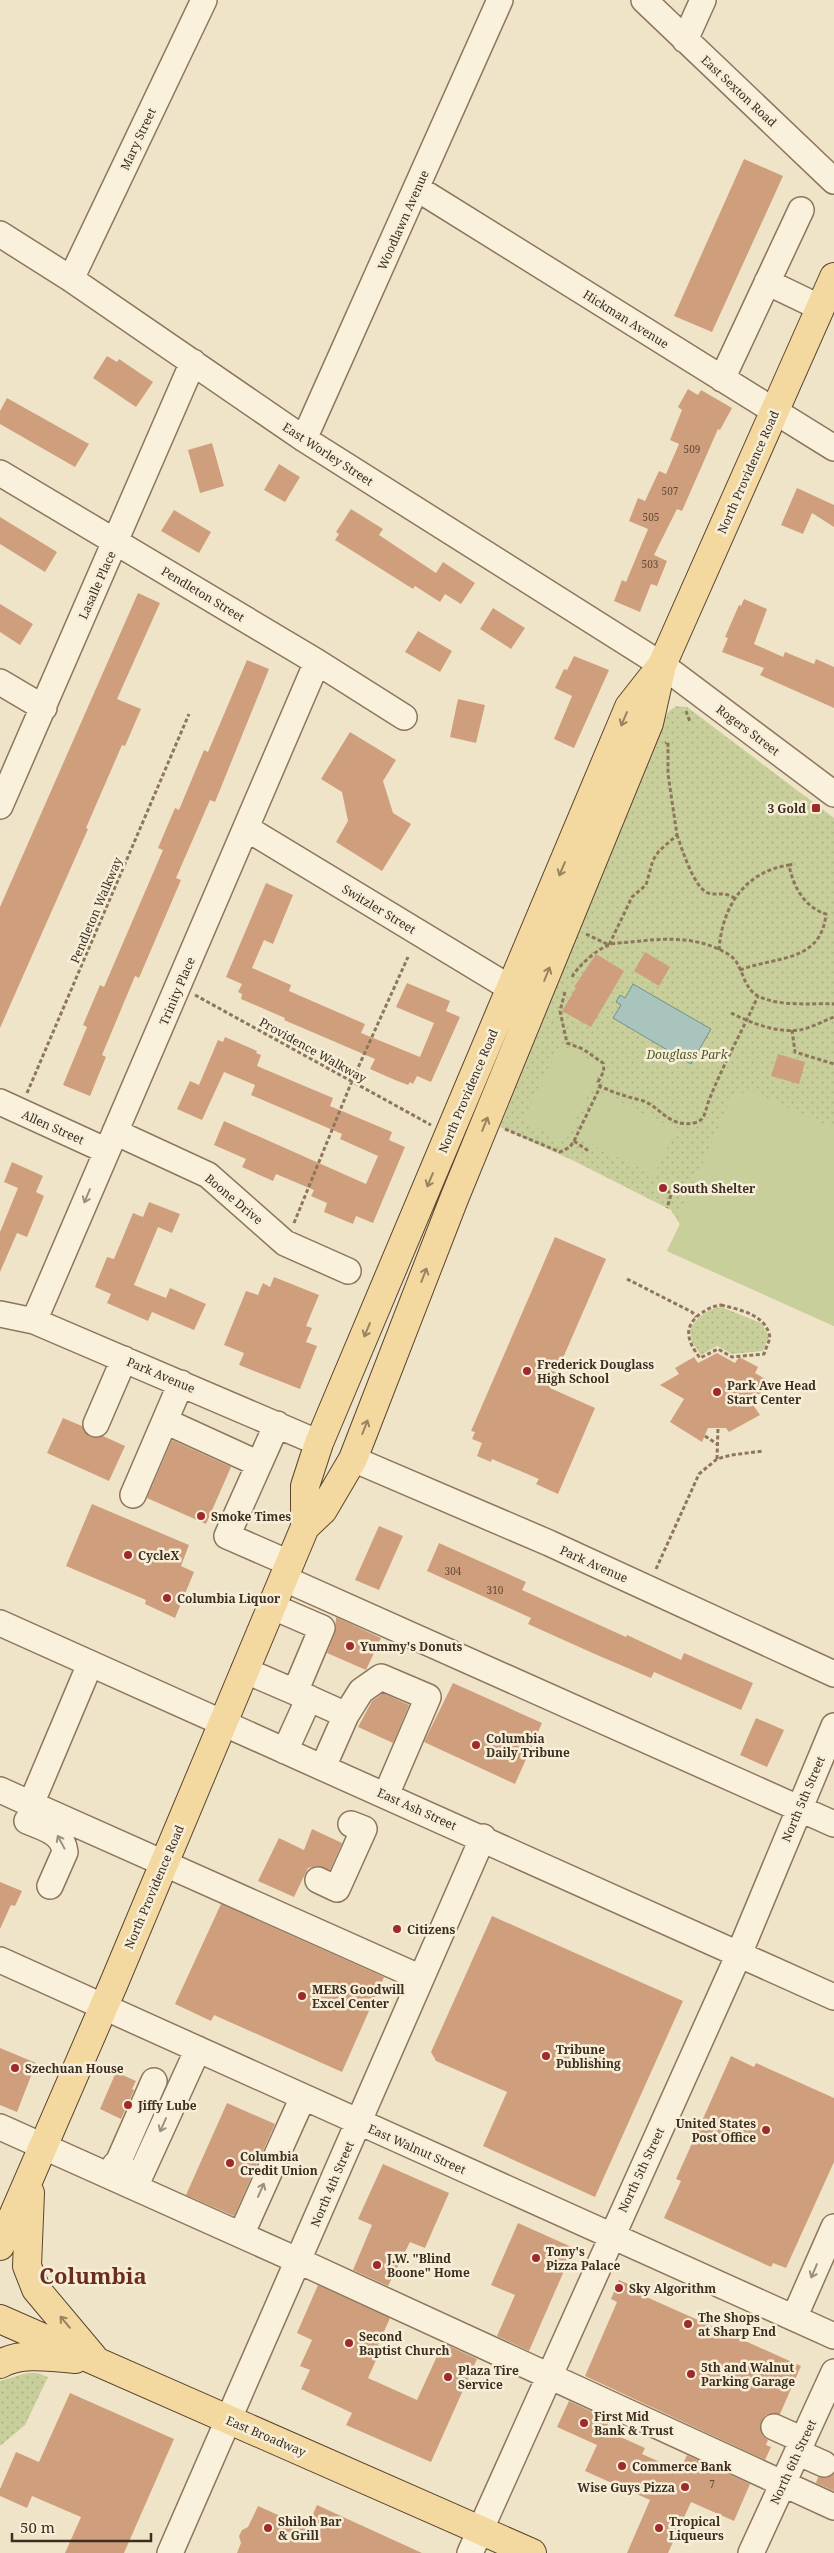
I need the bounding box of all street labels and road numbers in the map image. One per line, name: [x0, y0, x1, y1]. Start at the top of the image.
street label: East Sexton Road: [697, 51, 781, 131]
street label: Mary Street: [116, 105, 160, 173]
street label: Woodlawn Avenue: [373, 167, 433, 273]
street label: Hickman Avenue: [580, 286, 672, 352]
street label: North Providence Road: [713, 407, 783, 536]
street label: East Worley Street: [279, 418, 377, 490]
street label: Lasalle Place: [74, 548, 120, 622]
street label: Pendleton Street: [158, 562, 248, 626]
street label: Rogers Street: [713, 701, 783, 759]
street label: Pendleton Walkway: [66, 854, 126, 966]
street label: Switzler Street: [339, 880, 419, 938]
street label: Trinity Place: [155, 954, 199, 1028]
street label: Providence Walkway: [256, 1013, 370, 1087]
street label: North Providence Road: [434, 1026, 502, 1156]
street label: Allen Street: [19, 1106, 87, 1148]
street label: Boone Drive: [202, 1170, 266, 1228]
street label: Park Avenue: [124, 1353, 198, 1397]
street label: Park Avenue: [557, 1541, 631, 1587]
street label: North 5th Street: [777, 1753, 829, 1845]
street label: East Ash Street: [375, 1784, 459, 1834]
street label: North Providence Road: [120, 1822, 188, 1952]
street label: East Walnut Street: [365, 2120, 469, 2178]
street label: North 5th Street: [614, 2125, 668, 2215]
street label: North 4th Street: [306, 2138, 358, 2230]
street label: East Broadway: [223, 2412, 309, 2461]
street label: North 6th Street: [766, 2417, 820, 2507]

